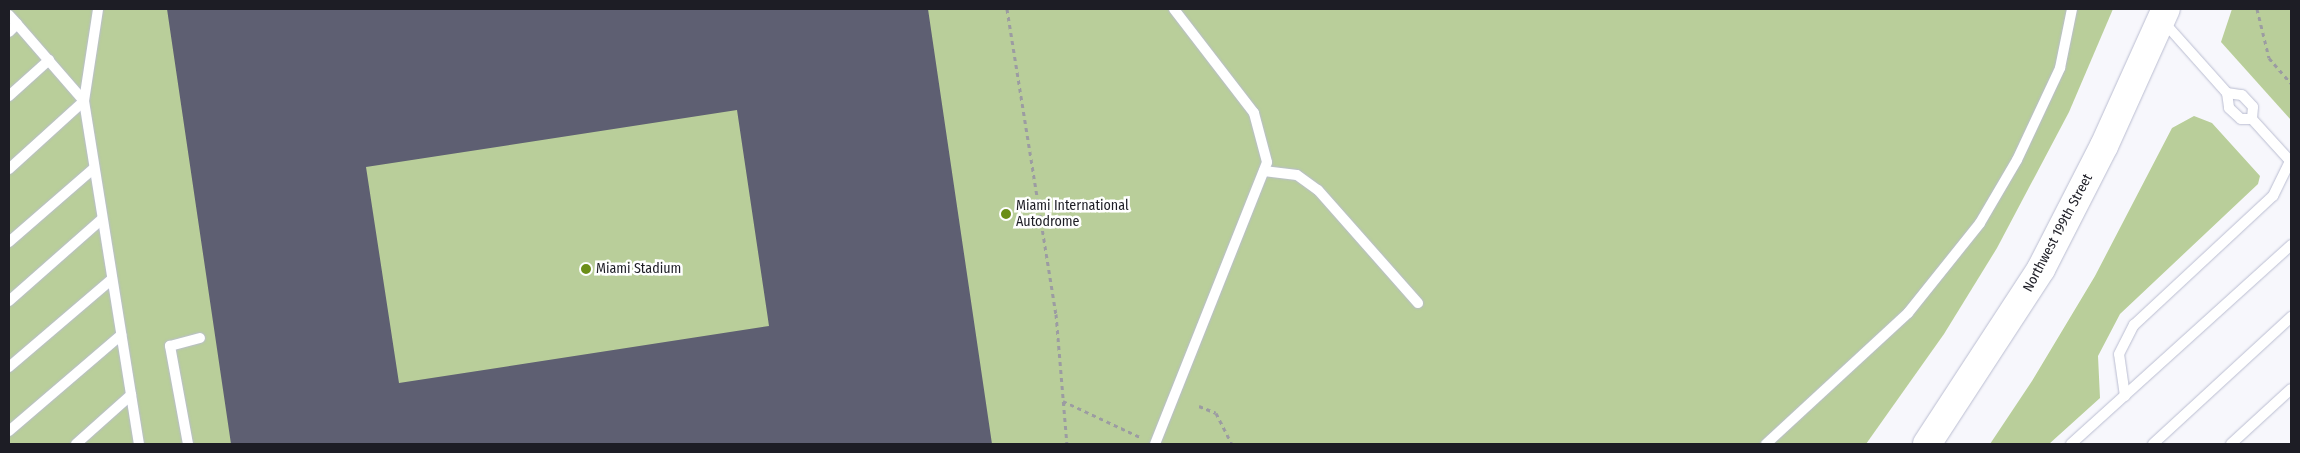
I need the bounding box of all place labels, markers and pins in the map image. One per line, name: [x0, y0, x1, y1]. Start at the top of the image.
place label: Miami International Autodrome: [1016, 198, 1129, 230]
marker: Miami International Autodrome: [1000, 208, 1012, 220]
place label: Miami Stadium: [596, 261, 681, 277]
marker: Miami Stadium: [580, 263, 592, 275]

